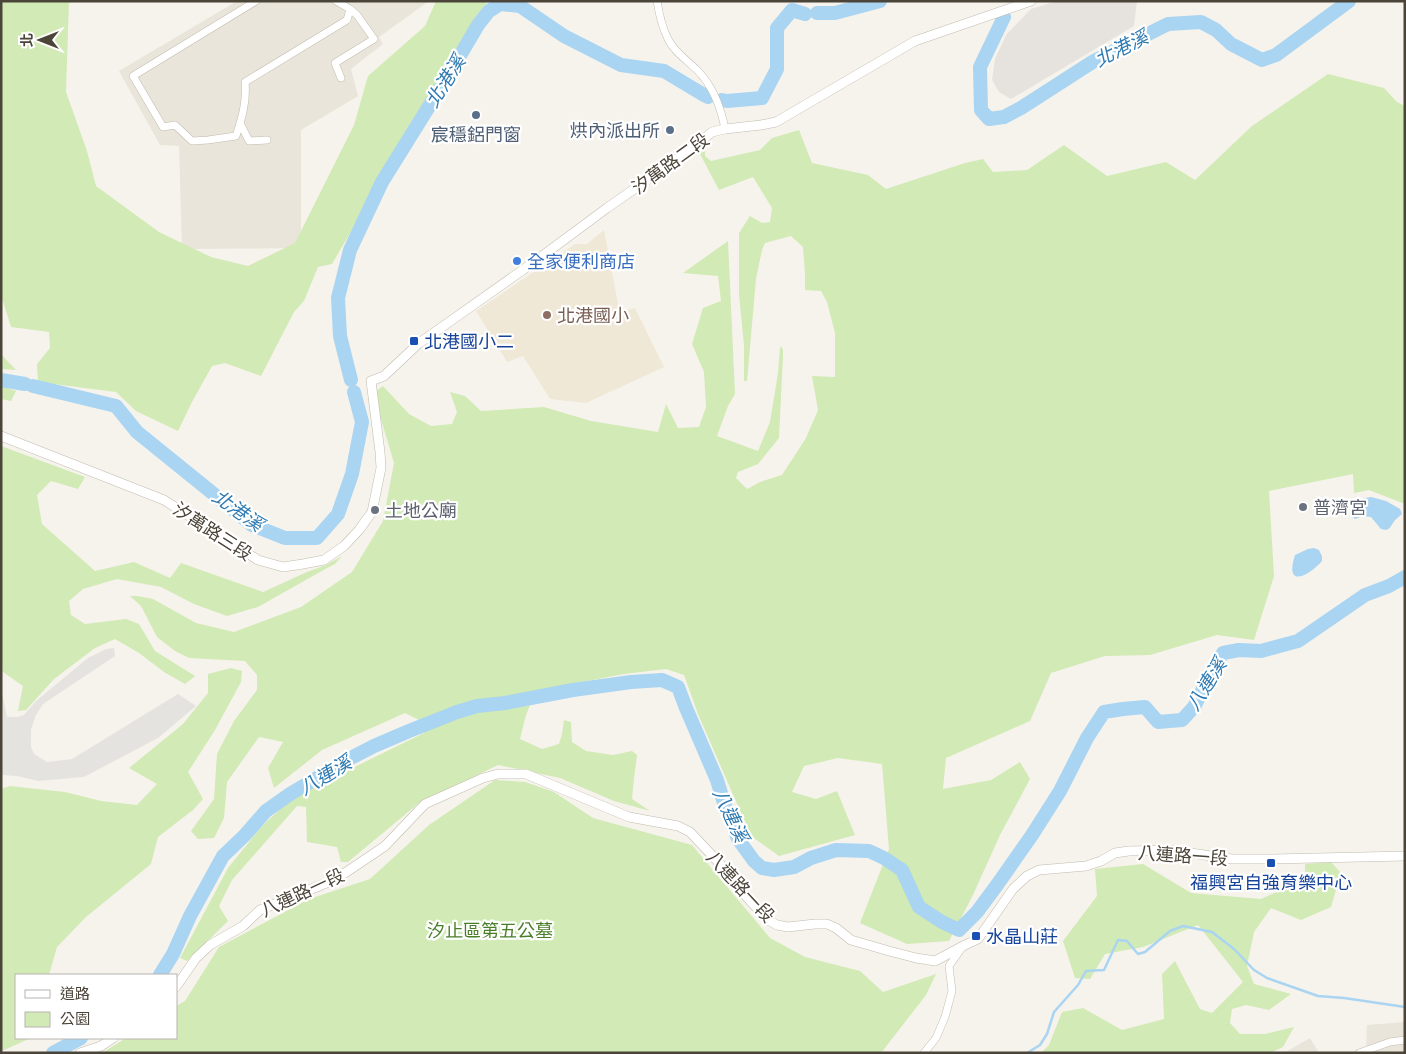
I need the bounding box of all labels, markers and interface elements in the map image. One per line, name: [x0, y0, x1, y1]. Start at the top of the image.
north arrow: [15, 15, 65, 65]
water label: 北港溪: [1090, 22, 1155, 73]
text: 北: [17, 33, 36, 47]
water label: 北港溪: [419, 47, 473, 112]
marker: 宸穩鋁門窗: [470, 109, 482, 121]
place label: 烘內派出所: [570, 118, 660, 142]
place label: 宸穩鋁門窗: [431, 122, 521, 146]
marker: 烘內派出所: [664, 124, 676, 136]
street label: 汐萬路二段: [627, 127, 713, 199]
place label: 全家便利商店: [527, 249, 635, 273]
marker: 全家便利商店: [511, 255, 523, 267]
place label: 北港國小: [557, 303, 629, 327]
marker: 北港國小: [541, 309, 553, 321]
place label: 北港國小二: [424, 329, 514, 353]
marker: 北港國小二: [408, 335, 420, 347]
water label: 北港溪: [207, 483, 271, 539]
place label: 普濟宮: [1313, 495, 1367, 519]
street label: 汐萬路三段: [169, 496, 257, 566]
place label: 土地公廟: [385, 498, 457, 522]
marker: 普濟宮: [1297, 501, 1309, 513]
marker: 土地公廟: [369, 504, 381, 516]
water label: 八連溪: [1180, 650, 1234, 715]
water label: 八連溪: [294, 748, 359, 801]
water label: 八連溪: [707, 784, 756, 849]
street label: 八連路一段: [1137, 840, 1229, 870]
street label: 八連路一段: [702, 845, 780, 927]
marker: 福興宮自強育樂中心: [1265, 857, 1277, 869]
street label: 八連路一段: [256, 862, 348, 922]
place label: 福興宮自強育樂中心: [1190, 870, 1352, 894]
park label: 汐止區第五公墓: [427, 918, 553, 942]
place label: 水晶山莊: [986, 924, 1058, 948]
marker: 水晶山莊: [970, 930, 982, 942]
legend: [15, 974, 178, 1039]
text: 道路: [60, 983, 90, 1004]
text: 公園: [60, 1008, 90, 1029]

